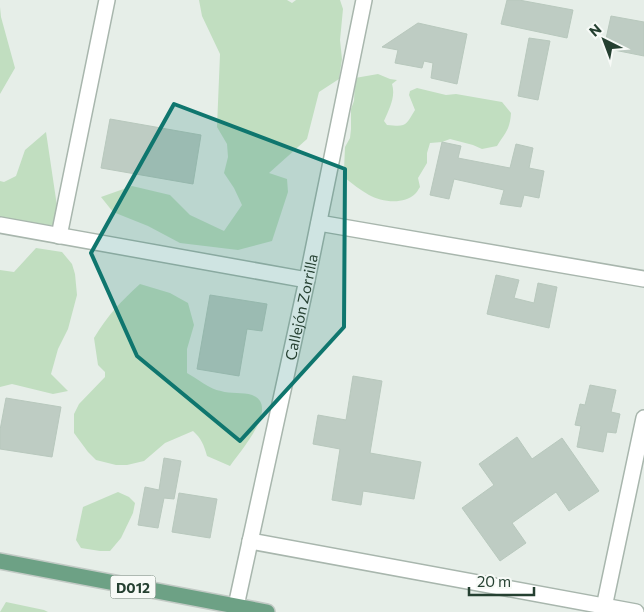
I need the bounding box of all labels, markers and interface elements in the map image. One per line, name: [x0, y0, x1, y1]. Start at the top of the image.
north arrow: [579, 15, 629, 65]
text: N: [585, 20, 605, 40]
street label: Callejón Zorrilla: [281, 252, 321, 362]
scale bar: [469, 564, 534, 596]
text: 20 m: [477, 572, 511, 590]
road number: D012: [110, 576, 156, 598]

